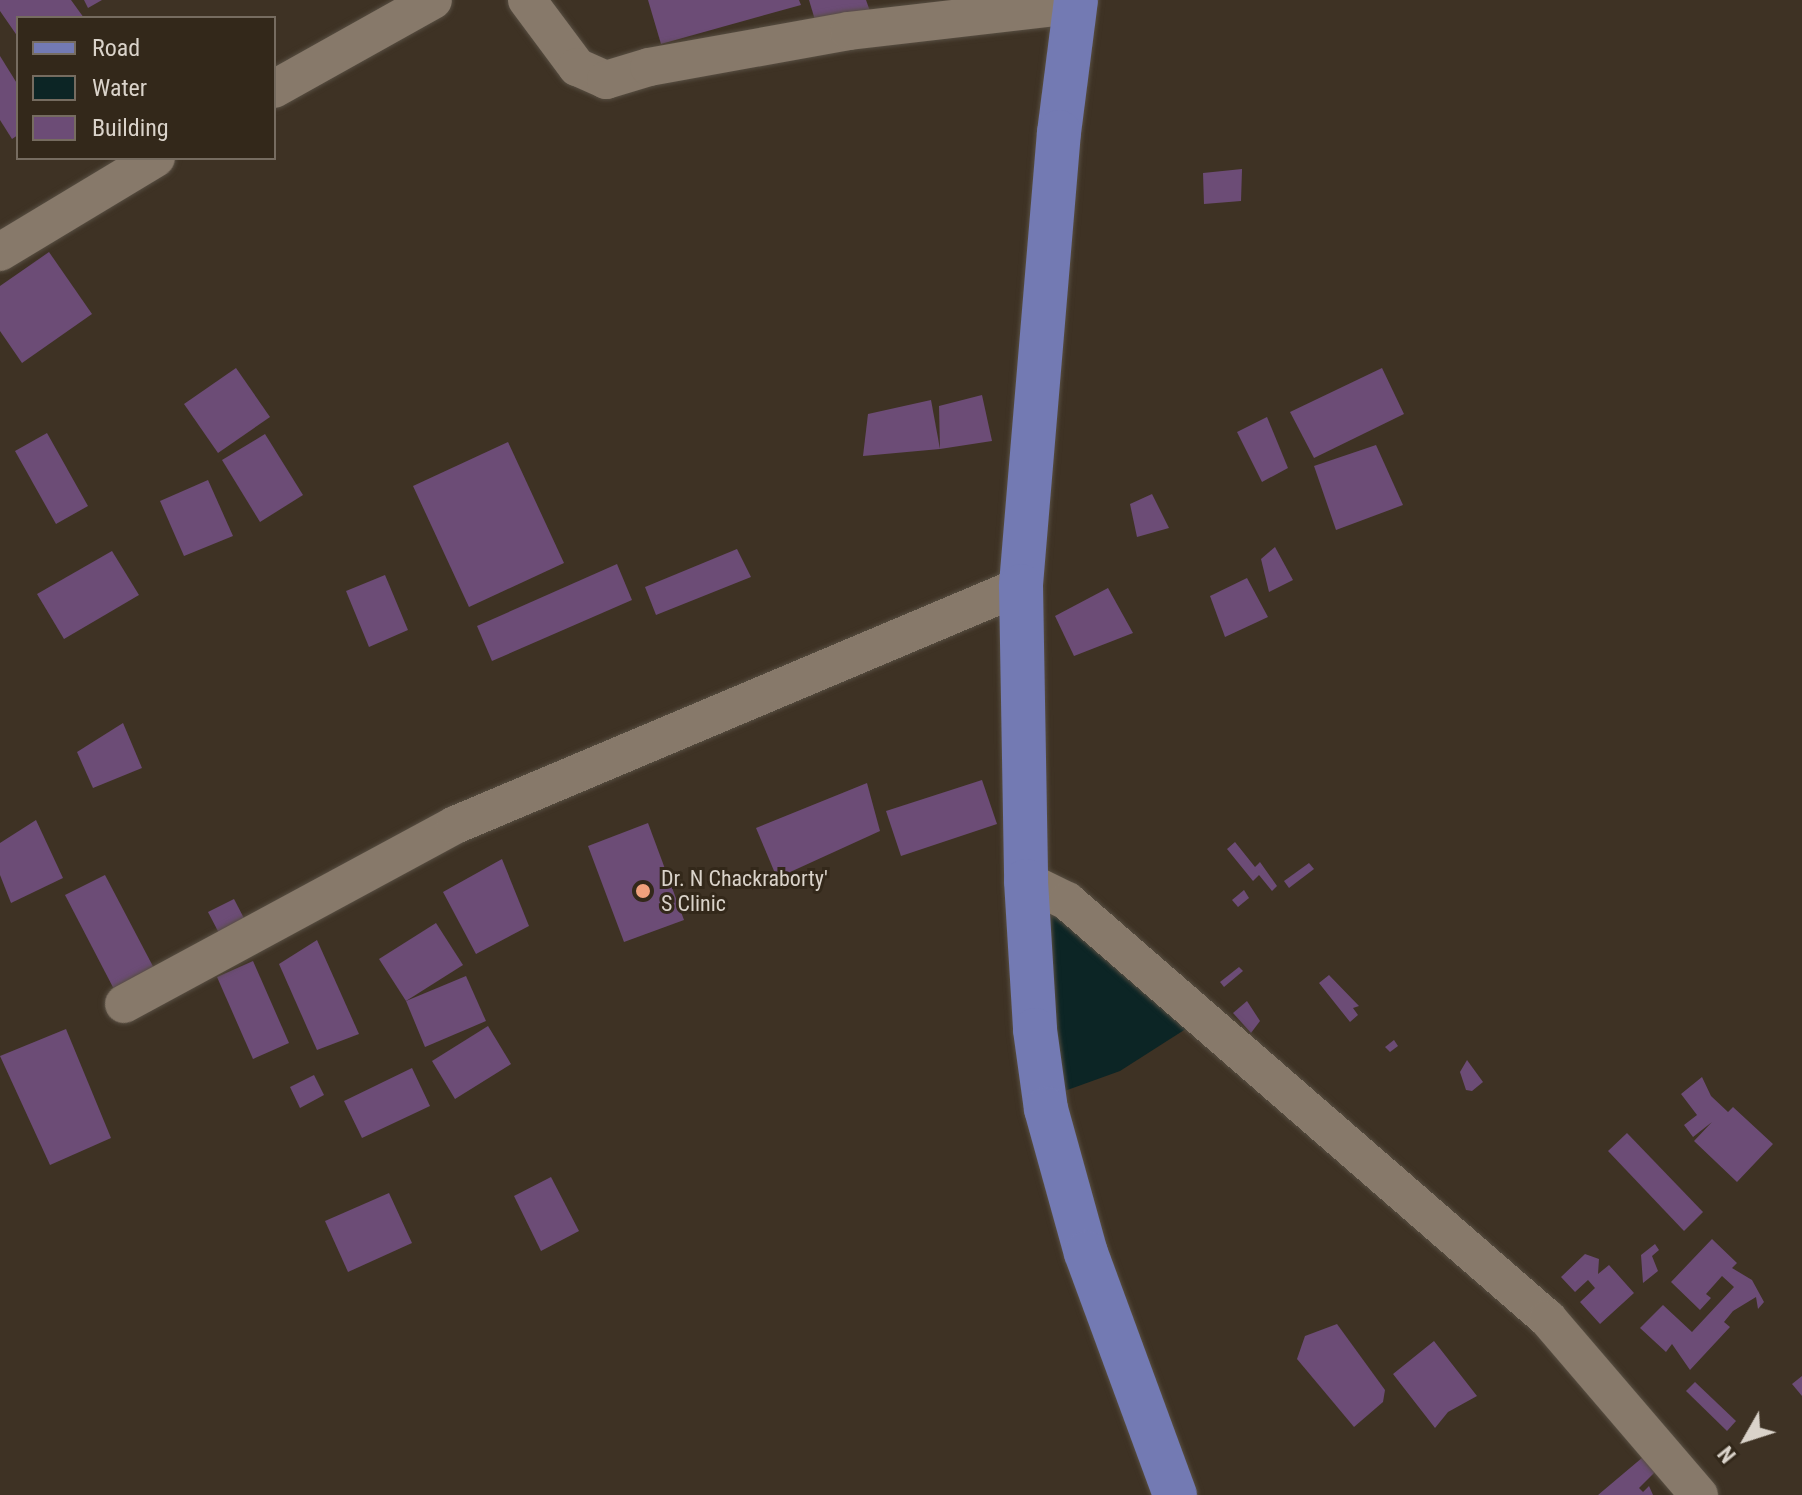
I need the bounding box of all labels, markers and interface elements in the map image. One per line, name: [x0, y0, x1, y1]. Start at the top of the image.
legend: [16, 16, 276, 160]
text: Road: [92, 34, 140, 62]
text: Water: [92, 74, 147, 102]
text: Building: [92, 114, 169, 142]
place label: Dr. N Chackraborty' S Clinic: [661, 865, 828, 916]
marker: Dr. N Chackraborty' S Clinic: [632, 880, 654, 902]
north arrow: [1706, 1399, 1786, 1479]
text: N: [1713, 1441, 1741, 1468]

